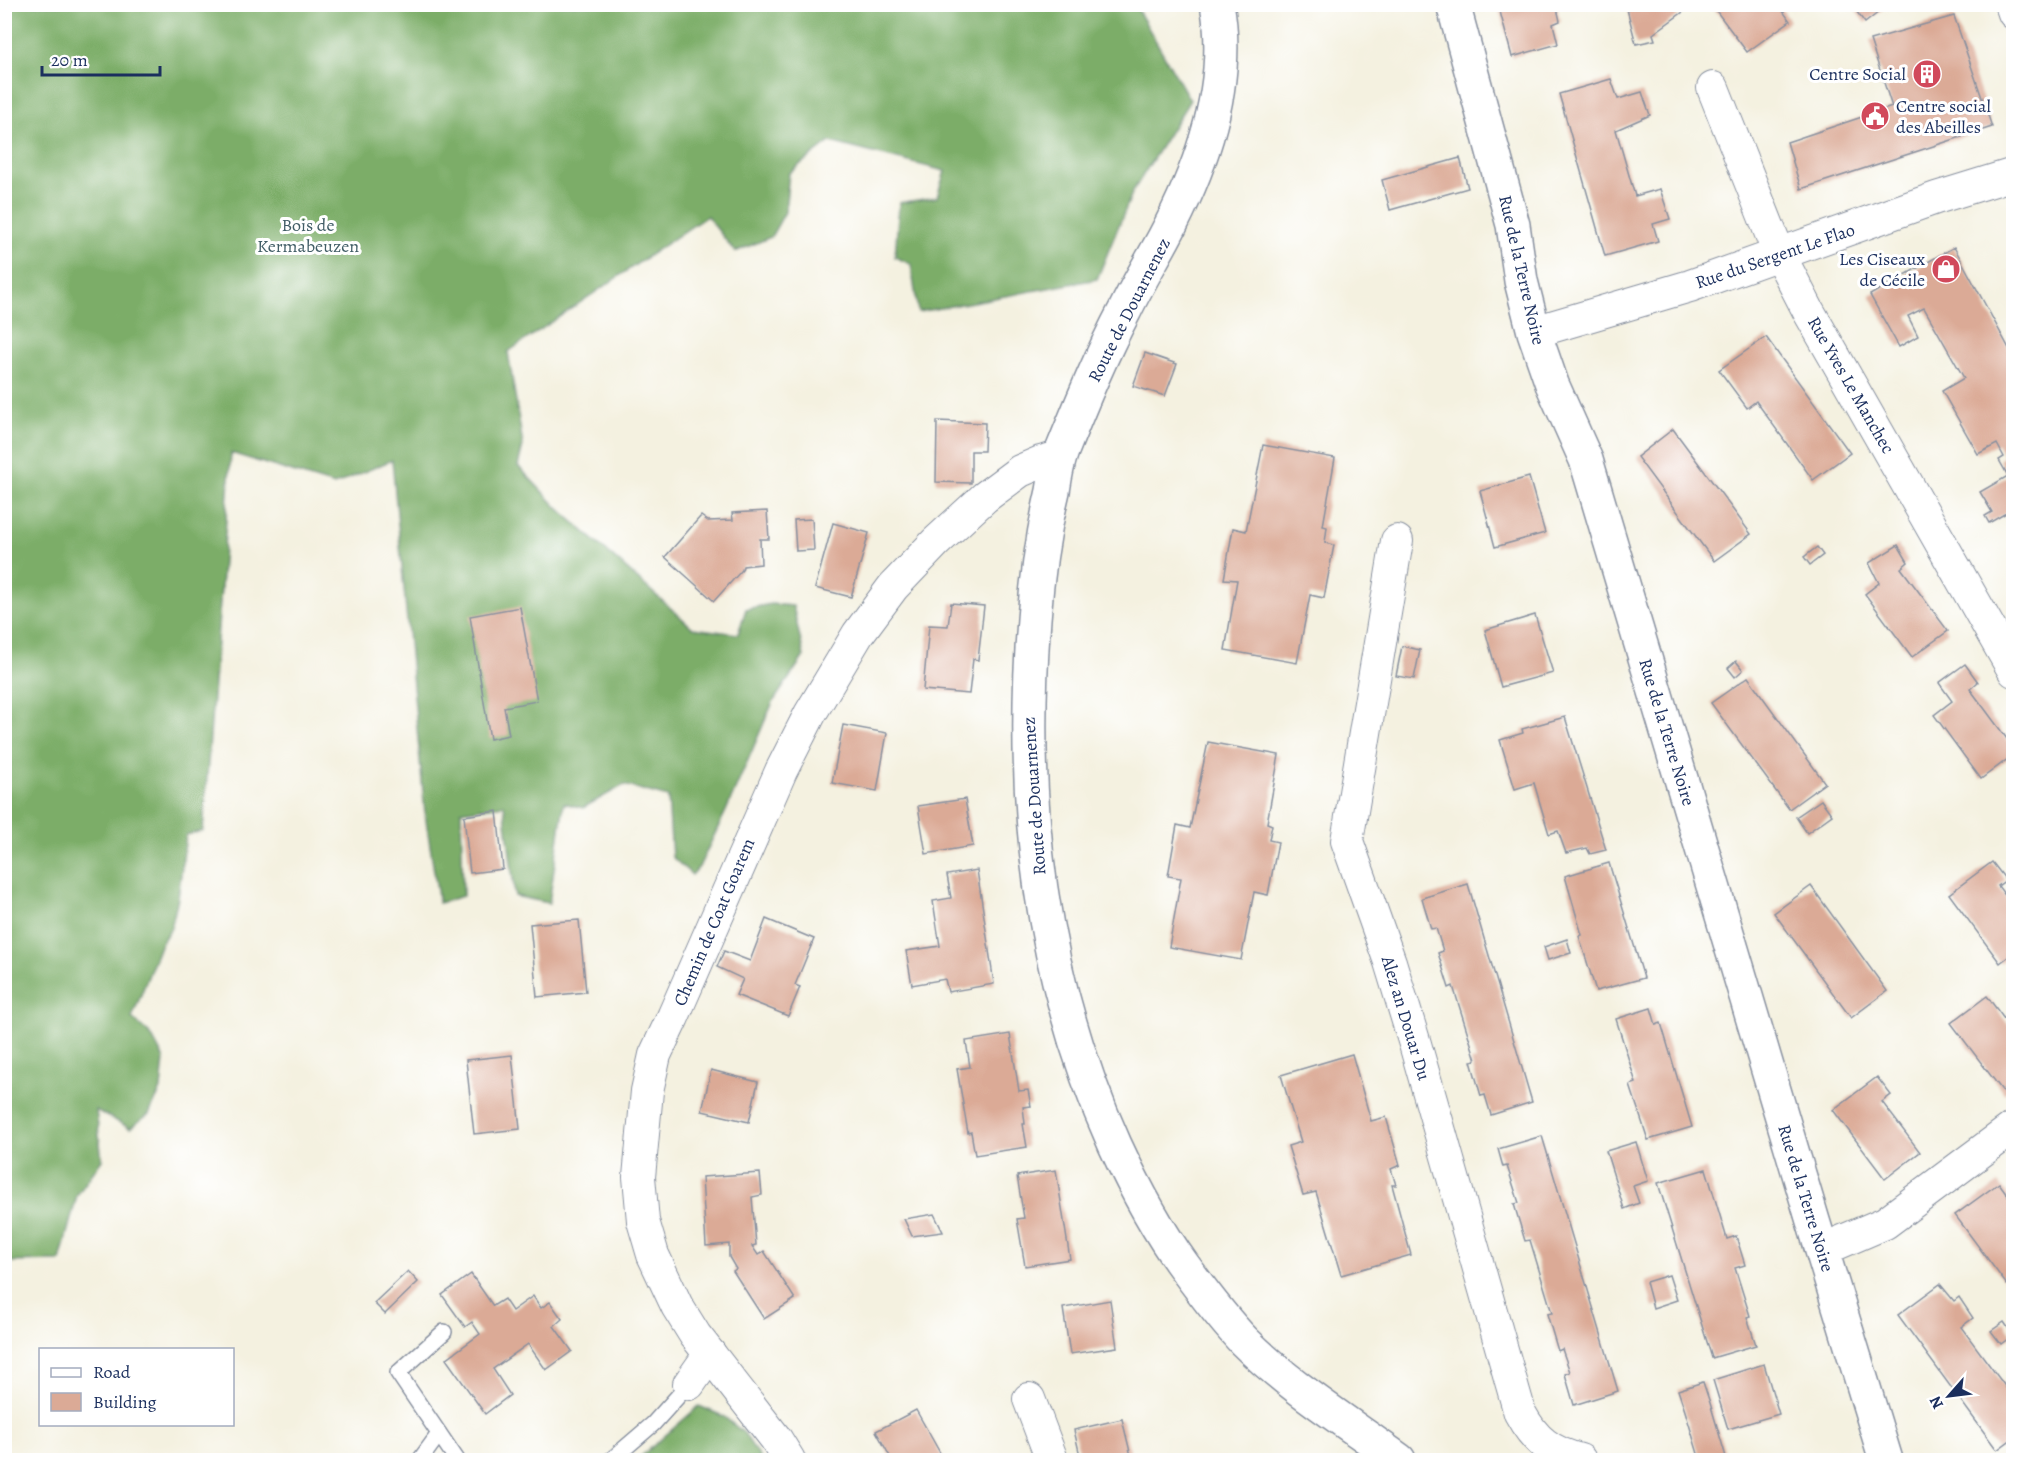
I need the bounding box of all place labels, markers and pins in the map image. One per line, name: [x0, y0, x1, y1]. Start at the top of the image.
building icon: Centre Social: [1911, 58, 1943, 90]
place label: Centre Social: [1809, 62, 1907, 86]
place label: Centre social des Abeilles: [1896, 94, 1991, 139]
public building icon: Centre social des Abeilles: [1859, 100, 1891, 132]
place label: Les Ciseaux de Cécile: [1839, 247, 1925, 292]
shop icon: Les Ciseaux de Cécile: [1930, 253, 1962, 285]

